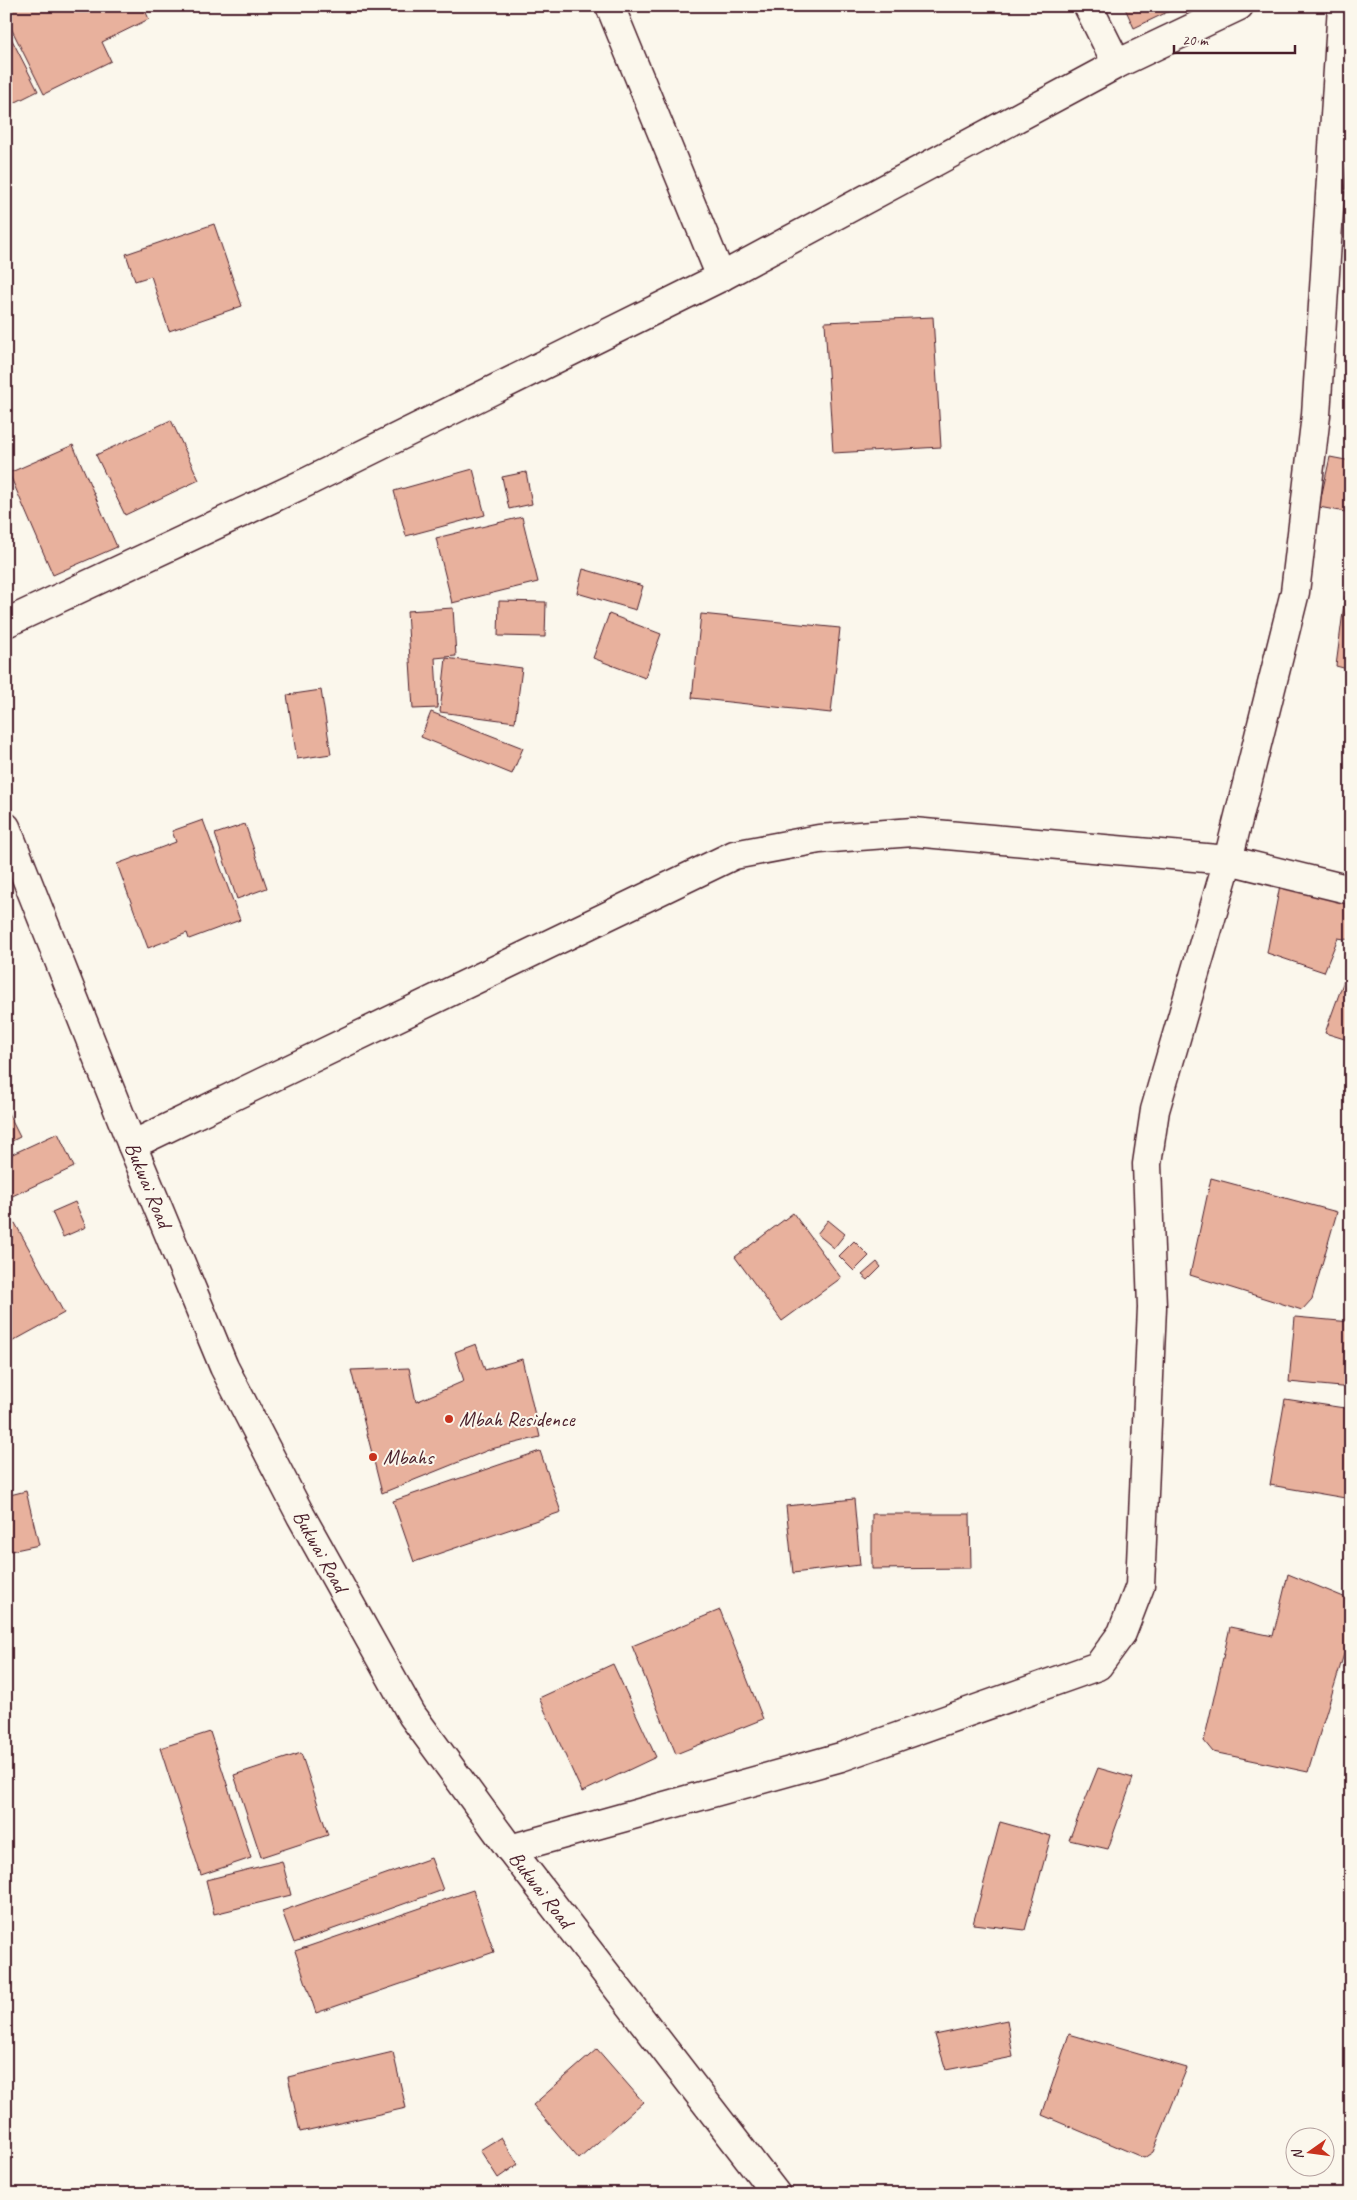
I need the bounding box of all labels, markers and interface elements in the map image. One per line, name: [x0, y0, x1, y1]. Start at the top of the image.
scale bar: [1174, 22, 1296, 54]
text: 20 m: [1182, 31, 1209, 50]
street label: Bukwai Road: [119, 1138, 179, 1235]
place label: Mbah Residence: [459, 1406, 576, 1432]
marker: Mbah Residence: [443, 1413, 455, 1425]
place label: Mbahs: [383, 1444, 435, 1470]
marker: Mbahs: [367, 1451, 379, 1463]
street label: Bukwai Road: [287, 1505, 356, 1600]
street label: Bukwai Road: [503, 1846, 581, 1936]
north arrow: [1284, 2128, 1334, 2178]
text: N: [1288, 2147, 1307, 2161]

